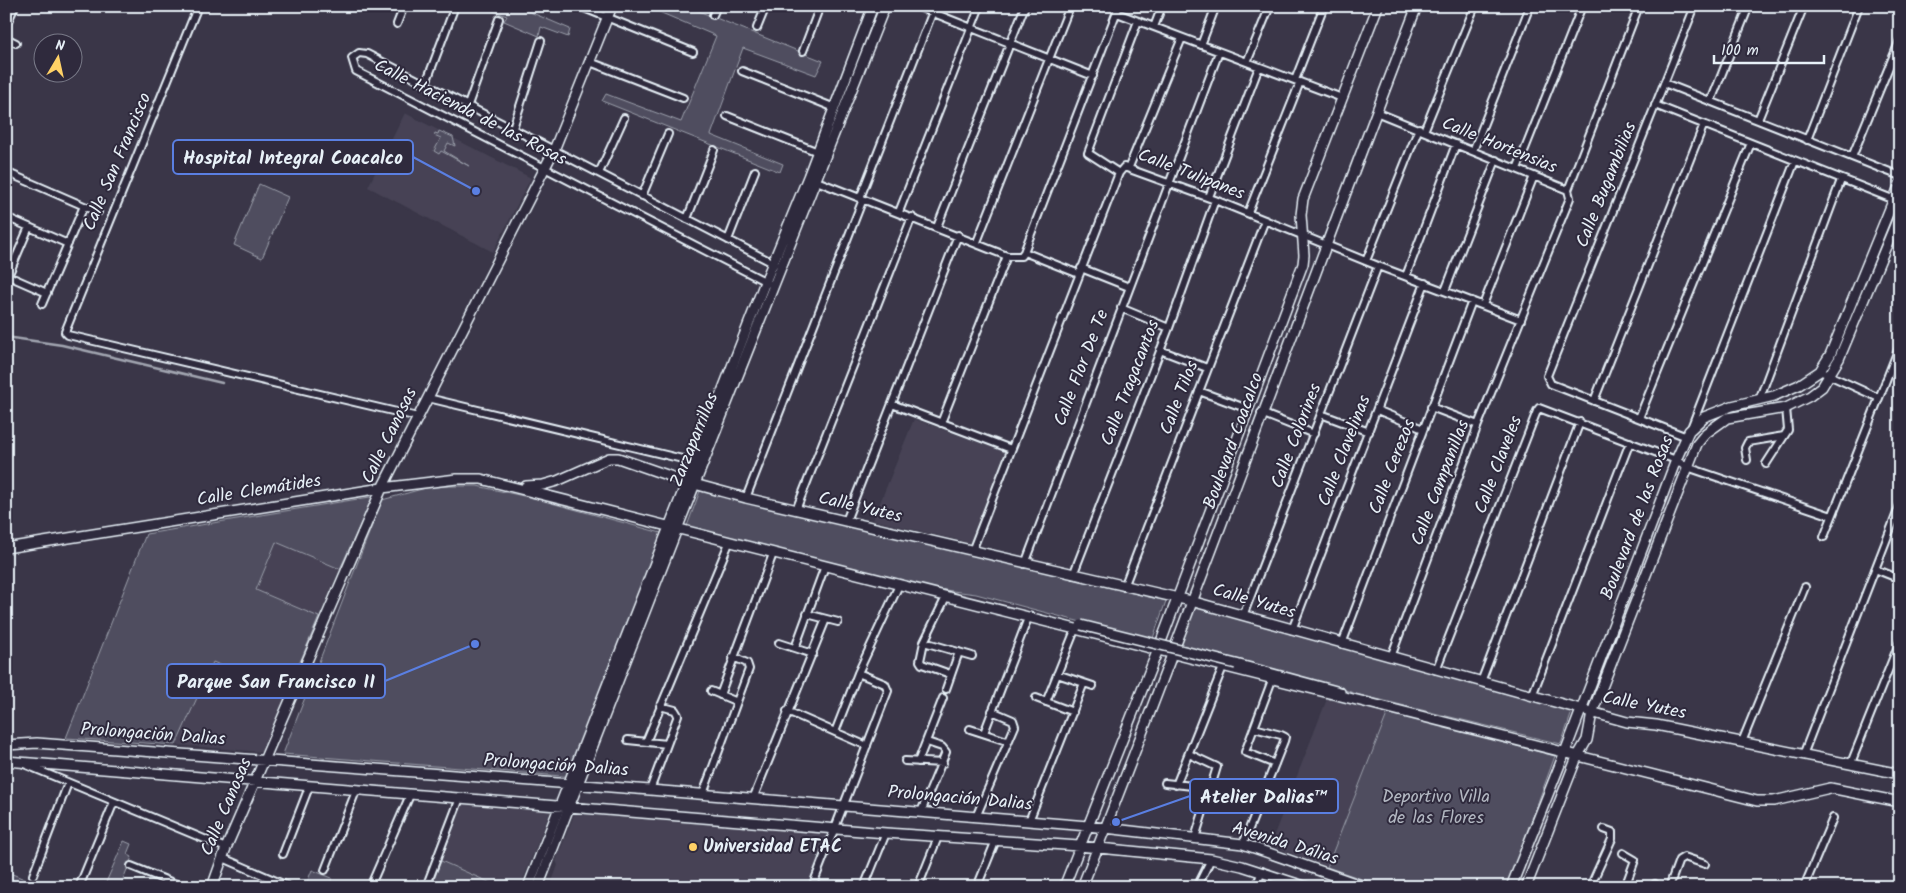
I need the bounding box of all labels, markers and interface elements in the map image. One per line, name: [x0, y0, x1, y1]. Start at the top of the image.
north arrow: [32, 32, 82, 82]
scale bar: [1714, 32, 1824, 64]
text: N: [54, 35, 66, 58]
text: 100 m: [1721, 39, 1759, 63]
street label: Calle Hacienda de las Rosas: [369, 52, 572, 174]
street label: Calle San Francisco: [76, 88, 160, 236]
street label: Calle Hortensias: [1437, 110, 1561, 182]
street label: Calle Bugambilias: [1569, 117, 1646, 252]
callout: Hospital Integral Coacalco: [173, 140, 413, 174]
street label: Calle Tulipanes: [1133, 141, 1249, 209]
text: Hospital Integral Coacalco: [183, 144, 403, 174]
street label: Calle Flor De Te: [1046, 305, 1118, 431]
street label: Calle Tragacantos: [1094, 315, 1169, 450]
street label: Calle Tilos: [1153, 356, 1208, 439]
street label: Boulevard Coacalco: [1196, 369, 1272, 513]
street label: Calle Colorines: [1264, 379, 1330, 493]
street label: Calle Canosas: [354, 383, 426, 489]
street label: Zarzaparrillas: [663, 388, 727, 492]
street label: Calle Clavelinas: [1310, 391, 1380, 511]
street label: Calle Claveles: [1467, 411, 1531, 518]
street label: Calle Cerezos: [1362, 415, 1425, 519]
street label: Calle Campanillas: [1404, 416, 1478, 550]
street label: Boulevard de las Rosas: [1593, 432, 1683, 604]
street label: Calle Clemátides: [195, 467, 324, 515]
street label: Calle Yutes: [815, 484, 905, 532]
street label: Calle Yutes: [1209, 576, 1299, 628]
callout: Parque San Francisco II: [167, 664, 385, 698]
text: Parque San Francisco II: [177, 668, 375, 698]
street label: Calle Yutes: [1599, 684, 1689, 728]
street label: Prolongación Dalias: [80, 715, 227, 755]
street label: Prolongación Dalias: [483, 746, 630, 786]
street label: Calle Canosas: [193, 753, 261, 861]
street label: Prolongación Dalias: [886, 778, 1034, 820]
callout: Atelier Dalias™: [1190, 779, 1338, 813]
text: Atelier Dalias™: [1200, 783, 1328, 813]
park label: Deportivo Villa de las Flores: [1382, 783, 1490, 833]
street label: Avenida Dálias: [1228, 814, 1342, 874]
place label: Universidad ETAC: [703, 833, 842, 862]
marker: Universidad ETAC: [687, 841, 699, 853]

